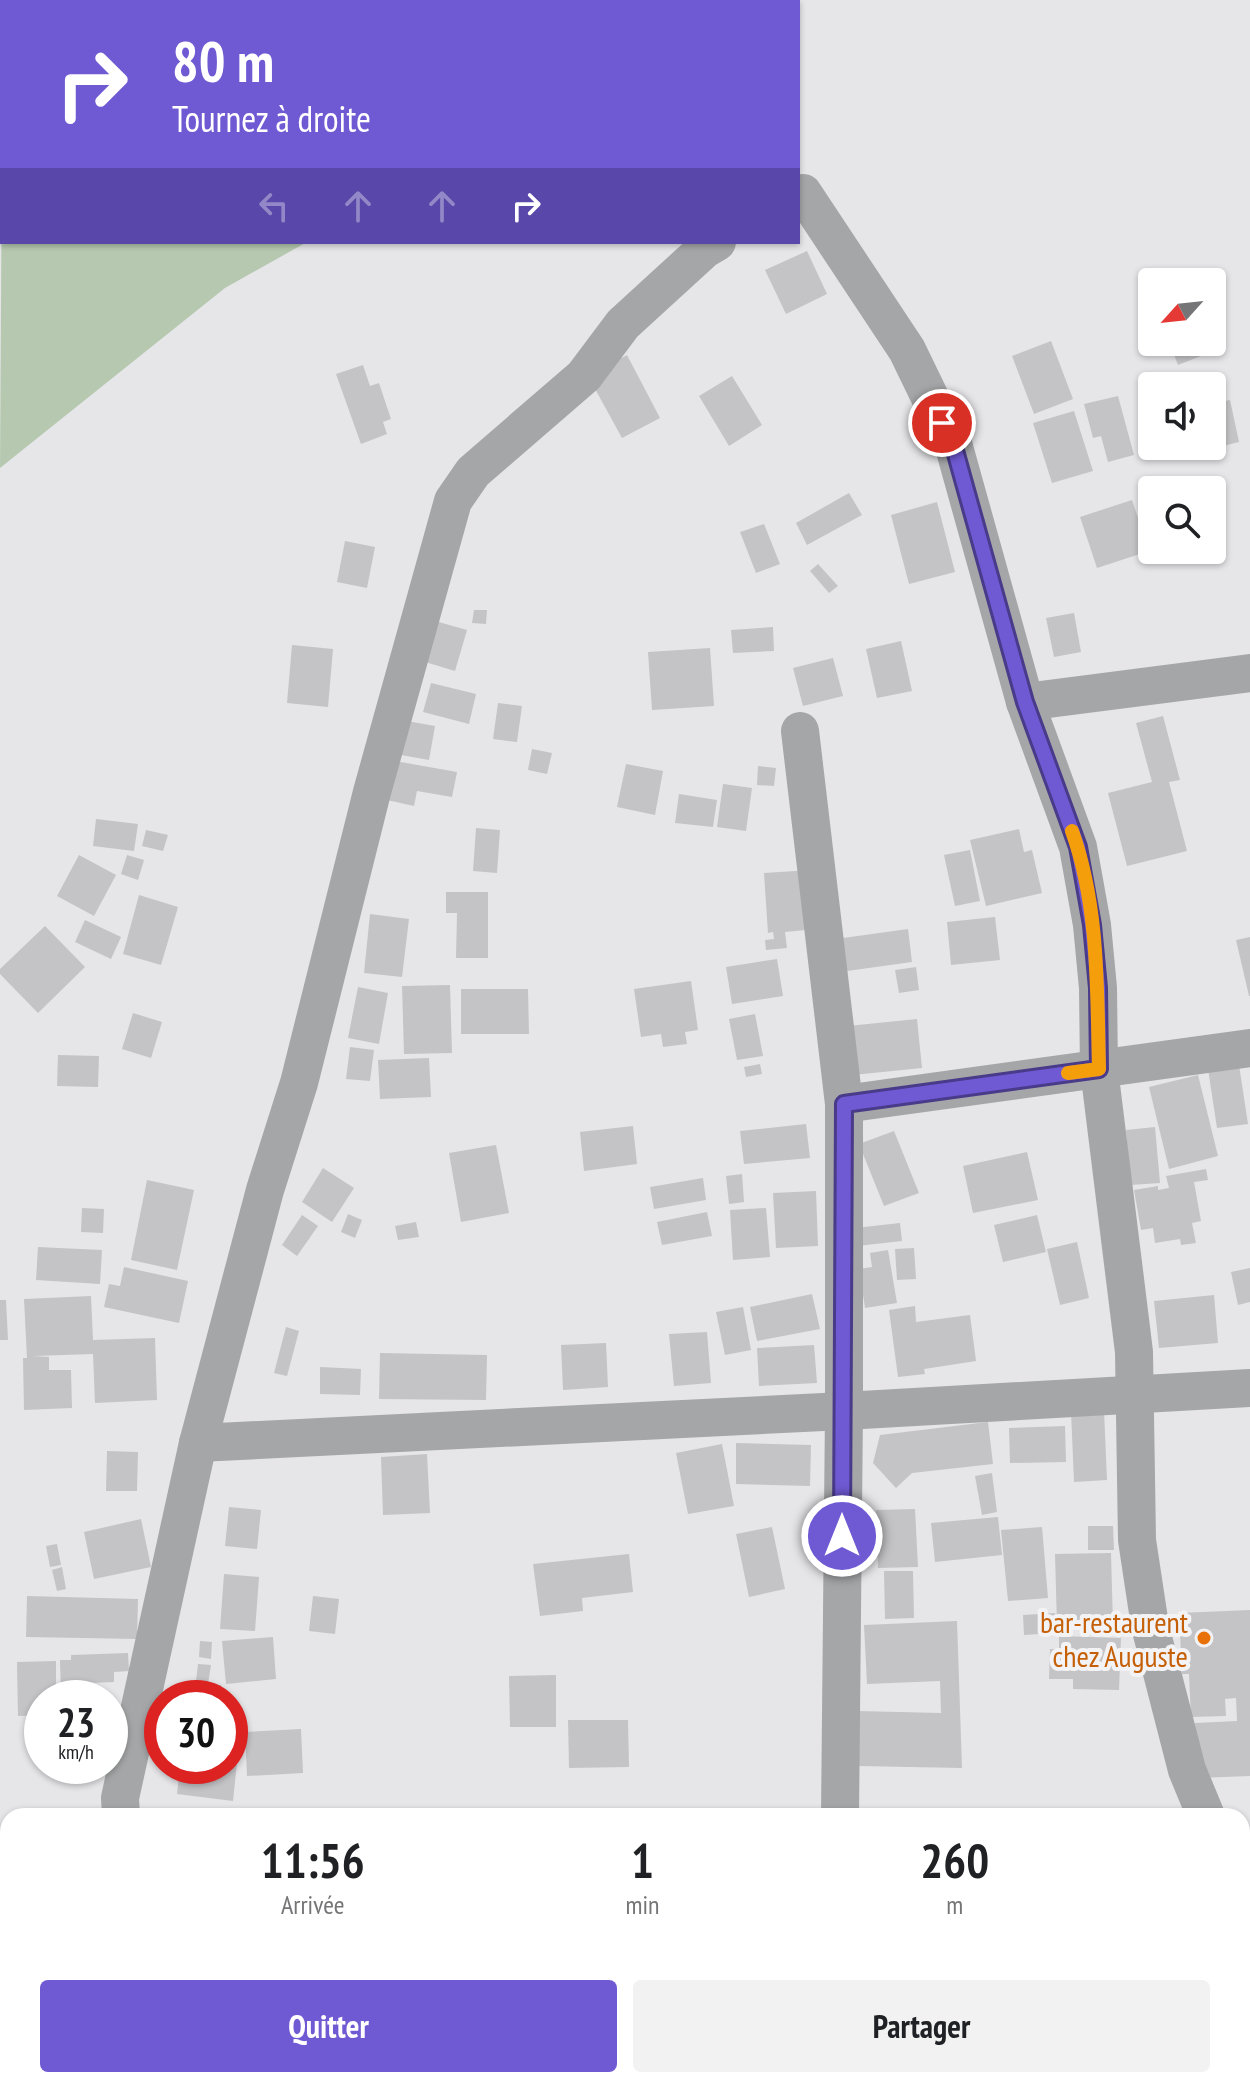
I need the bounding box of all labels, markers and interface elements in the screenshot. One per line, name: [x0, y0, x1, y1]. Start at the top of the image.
text: 80 m: [172, 25, 274, 97]
icon: right: [40, 32, 144, 136]
text: Tournez à droite: [172, 95, 371, 142]
icon: left: [252, 184, 296, 228]
icon: ahead: [336, 184, 380, 228]
icon: ahead: [420, 184, 464, 228]
icon: right: [504, 184, 548, 228]
north arrow: [1138, 268, 1226, 356]
map controls: [1138, 268, 1226, 564]
button: sound: [1138, 372, 1226, 460]
pin: [908, 389, 976, 457]
icon: arrive: [920, 401, 964, 445]
button: search: [1138, 476, 1226, 564]
position arrow: [800, 1494, 884, 1578]
place label: bar-restaurent chez Auguste: [1040, 1602, 1189, 1675]
marker: bar-restaurent chez Auguste: [1195, 1629, 1213, 1647]
speed limit sign: 30: [144, 1680, 248, 1784]
text: 23: [57, 1696, 95, 1748]
text: km/h: [58, 1739, 94, 1765]
text: 11:56: [261, 1829, 365, 1891]
text: 1: [631, 1829, 654, 1891]
text: 260: [920, 1829, 989, 1891]
text: Arrivée: [281, 1888, 345, 1921]
text: min: [625, 1888, 659, 1921]
text: m: [946, 1888, 963, 1921]
button: Quitter: [40, 1980, 617, 2072]
button: Partager: [633, 1980, 1210, 2072]

